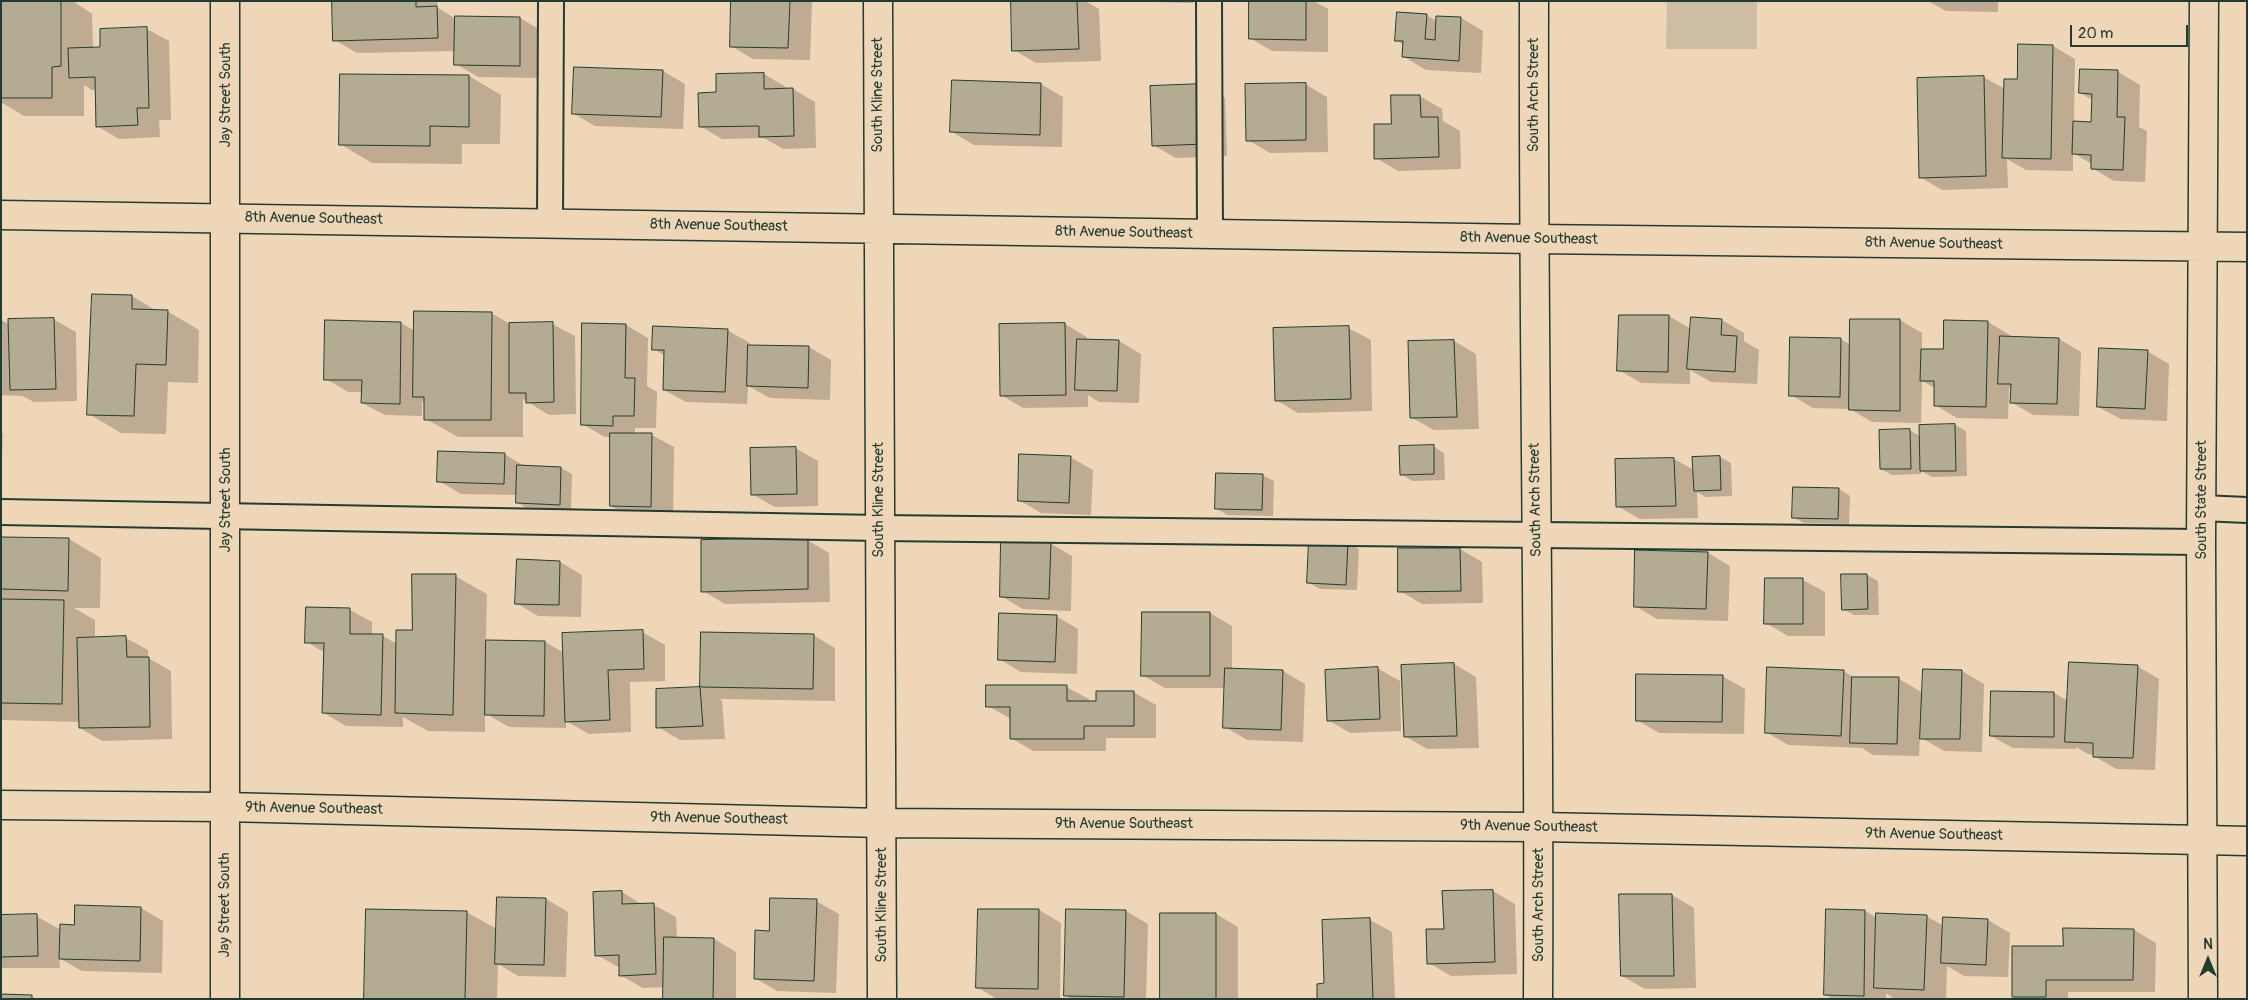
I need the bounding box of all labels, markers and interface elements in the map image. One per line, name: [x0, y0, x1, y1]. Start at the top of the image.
scale bar: [2073, 15, 2190, 47]
text: 20 m: [2078, 24, 2113, 43]
street label: South Kline Street: [869, 37, 887, 153]
street label: South Arch Street: [1525, 38, 1543, 152]
street label: Jay Street South: [217, 42, 235, 148]
street label: 8th Avenue Southeast: [245, 209, 383, 229]
street label: 8th Avenue Southeast: [650, 216, 788, 236]
street label: 8th Avenue Southeast: [1055, 223, 1193, 243]
street label: 8th Avenue Southeast: [1460, 229, 1598, 249]
street label: 8th Avenue Southeast: [1865, 234, 2003, 254]
street label: South State Street: [2193, 440, 2211, 560]
street label: South Kline Street: [870, 442, 888, 558]
street label: South Arch Street: [1526, 443, 1546, 557]
street label: Jay Street South: [217, 447, 235, 553]
street label: 9th Avenue Southeast: [245, 799, 383, 819]
street label: 9th Avenue Southeast: [650, 809, 788, 829]
street label: 9th Avenue Southeast: [1055, 815, 1193, 833]
street label: 9th Avenue Southeast: [1460, 817, 1598, 837]
street label: 9th Avenue Southeast: [1865, 825, 2003, 845]
street label: South Kline Street: [873, 847, 891, 963]
street label: South Arch Street: [1530, 848, 1548, 962]
street label: Jay Street South: [216, 852, 234, 958]
north arrow: [2183, 935, 2233, 985]
text: N: [2203, 936, 2213, 953]

